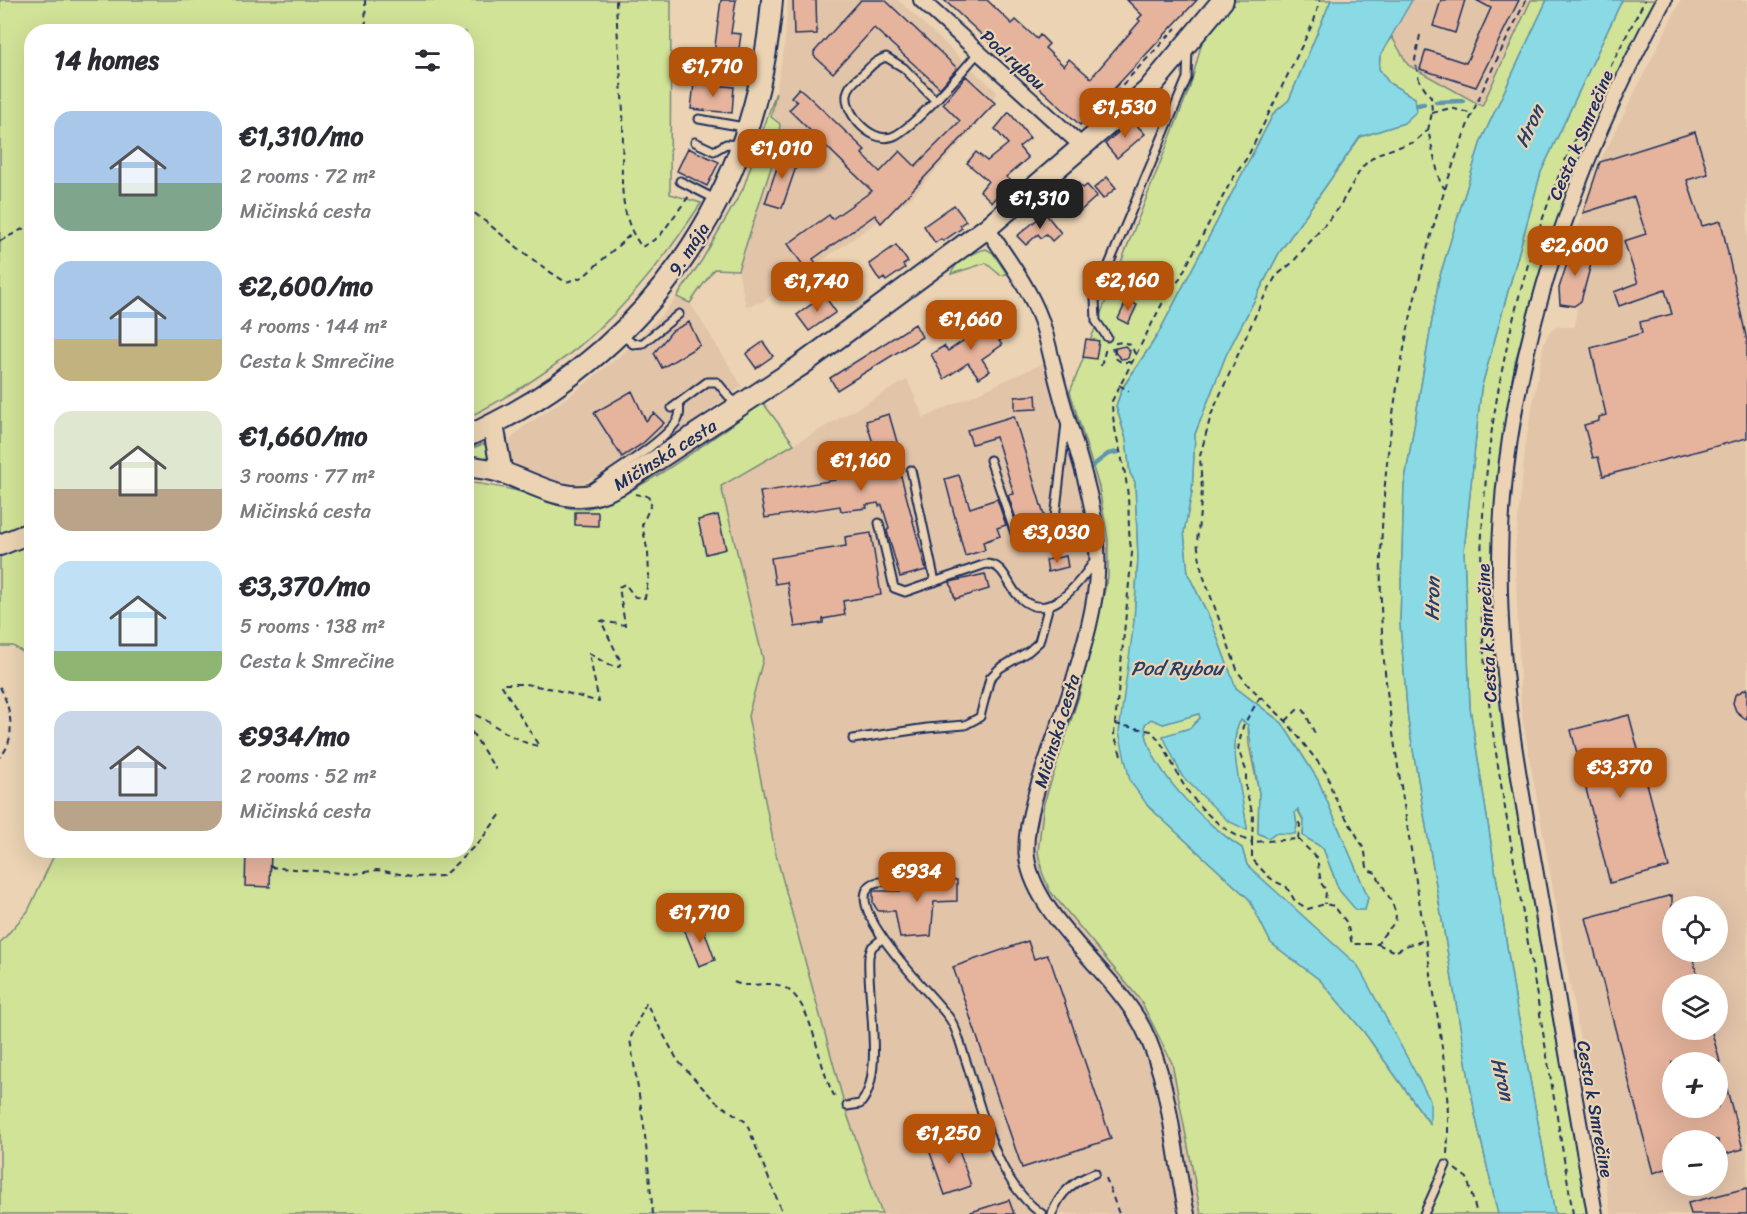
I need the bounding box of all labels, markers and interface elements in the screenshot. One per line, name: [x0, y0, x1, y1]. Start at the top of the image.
street label: Pod rybou: [973, 22, 1054, 99]
text: 14 homes: [54, 37, 159, 83]
icon: filters: [411, 44, 444, 77]
pin: €1,710: [664, 47, 762, 98]
text: €1,710: [683, 49, 743, 84]
street label: Cesta k Smrečine: [1539, 65, 1623, 205]
pin: €1,530: [1076, 88, 1174, 139]
text: €1,530: [1093, 90, 1157, 125]
water label: Hron: [1504, 97, 1555, 153]
text: €1,310/mo: [240, 113, 363, 159]
pin: €1,010: [733, 129, 831, 180]
text: €1,010: [751, 131, 813, 166]
icon: home: [102, 135, 174, 207]
text: 2 rooms · 72 m²: [240, 159, 376, 194]
pin: €1,310: [991, 179, 1089, 230]
text: €1,310: [1010, 181, 1070, 216]
text: Mičinská cesta: [240, 194, 371, 229]
street label: 9. mája: [660, 216, 718, 282]
pin: €2,600: [1526, 226, 1624, 277]
text: €2,600: [1542, 228, 1608, 263]
pin: €2,160: [1079, 261, 1177, 312]
pin: €1,740: [768, 262, 866, 313]
text: €2,600/mo: [240, 263, 373, 309]
text: €2,160: [1097, 263, 1159, 298]
text: €1,740: [785, 264, 849, 299]
icon: home: [102, 285, 174, 357]
pin: €1,660: [922, 300, 1020, 351]
text: €1,660: [940, 302, 1002, 337]
text: 4 rooms · 144 m²: [240, 309, 388, 344]
text: Cesta k Smrečine: [240, 344, 394, 379]
street label: Mičinská cesta: [607, 410, 724, 500]
text: €1,660/mo: [240, 413, 367, 459]
icon: home: [102, 435, 174, 507]
pin: €1,160: [812, 441, 910, 492]
text: €1,160: [831, 443, 891, 478]
text: 3 rooms · 77 m²: [240, 459, 375, 494]
text: Mičinská cesta: [240, 494, 371, 529]
pin: €3,030: [1008, 513, 1106, 564]
text: €3,030: [1024, 515, 1090, 550]
text: €3,370/mo: [240, 563, 370, 609]
street label: Cesta k Smrečine: [1467, 563, 1507, 703]
water label: Hron: [1415, 575, 1450, 621]
icon: home: [102, 585, 174, 657]
text: 5 rooms · 138 m²: [240, 609, 385, 644]
text: Cesta k Smrečine: [240, 644, 394, 679]
water label: Pod Rybou: [1131, 651, 1225, 686]
street label: Mičinská cesta: [1024, 669, 1090, 792]
text: €934/mo: [240, 713, 350, 759]
icon: home: [102, 735, 174, 807]
pin: €3,370: [1571, 748, 1669, 799]
text: €3,370: [1588, 750, 1652, 785]
text: 2 rooms · 52 m²: [240, 759, 377, 794]
text: Mičinská cesta: [240, 794, 371, 829]
pin: €934: [881, 852, 953, 903]
text: €934: [892, 854, 942, 889]
pin: €1,710: [651, 893, 749, 944]
text: €1,710: [670, 895, 730, 930]
map controls: [1662, 896, 1728, 1196]
button: locate: [1662, 896, 1728, 962]
button: layers: [1662, 974, 1728, 1040]
street label: Cesta k Smrečine: [1567, 1038, 1623, 1180]
button: +: [1662, 1052, 1728, 1118]
water label: Hron: [1480, 1054, 1525, 1107]
pin: €1,250: [900, 1114, 998, 1165]
text: €1,250: [917, 1116, 981, 1151]
button: −: [1662, 1130, 1728, 1196]

